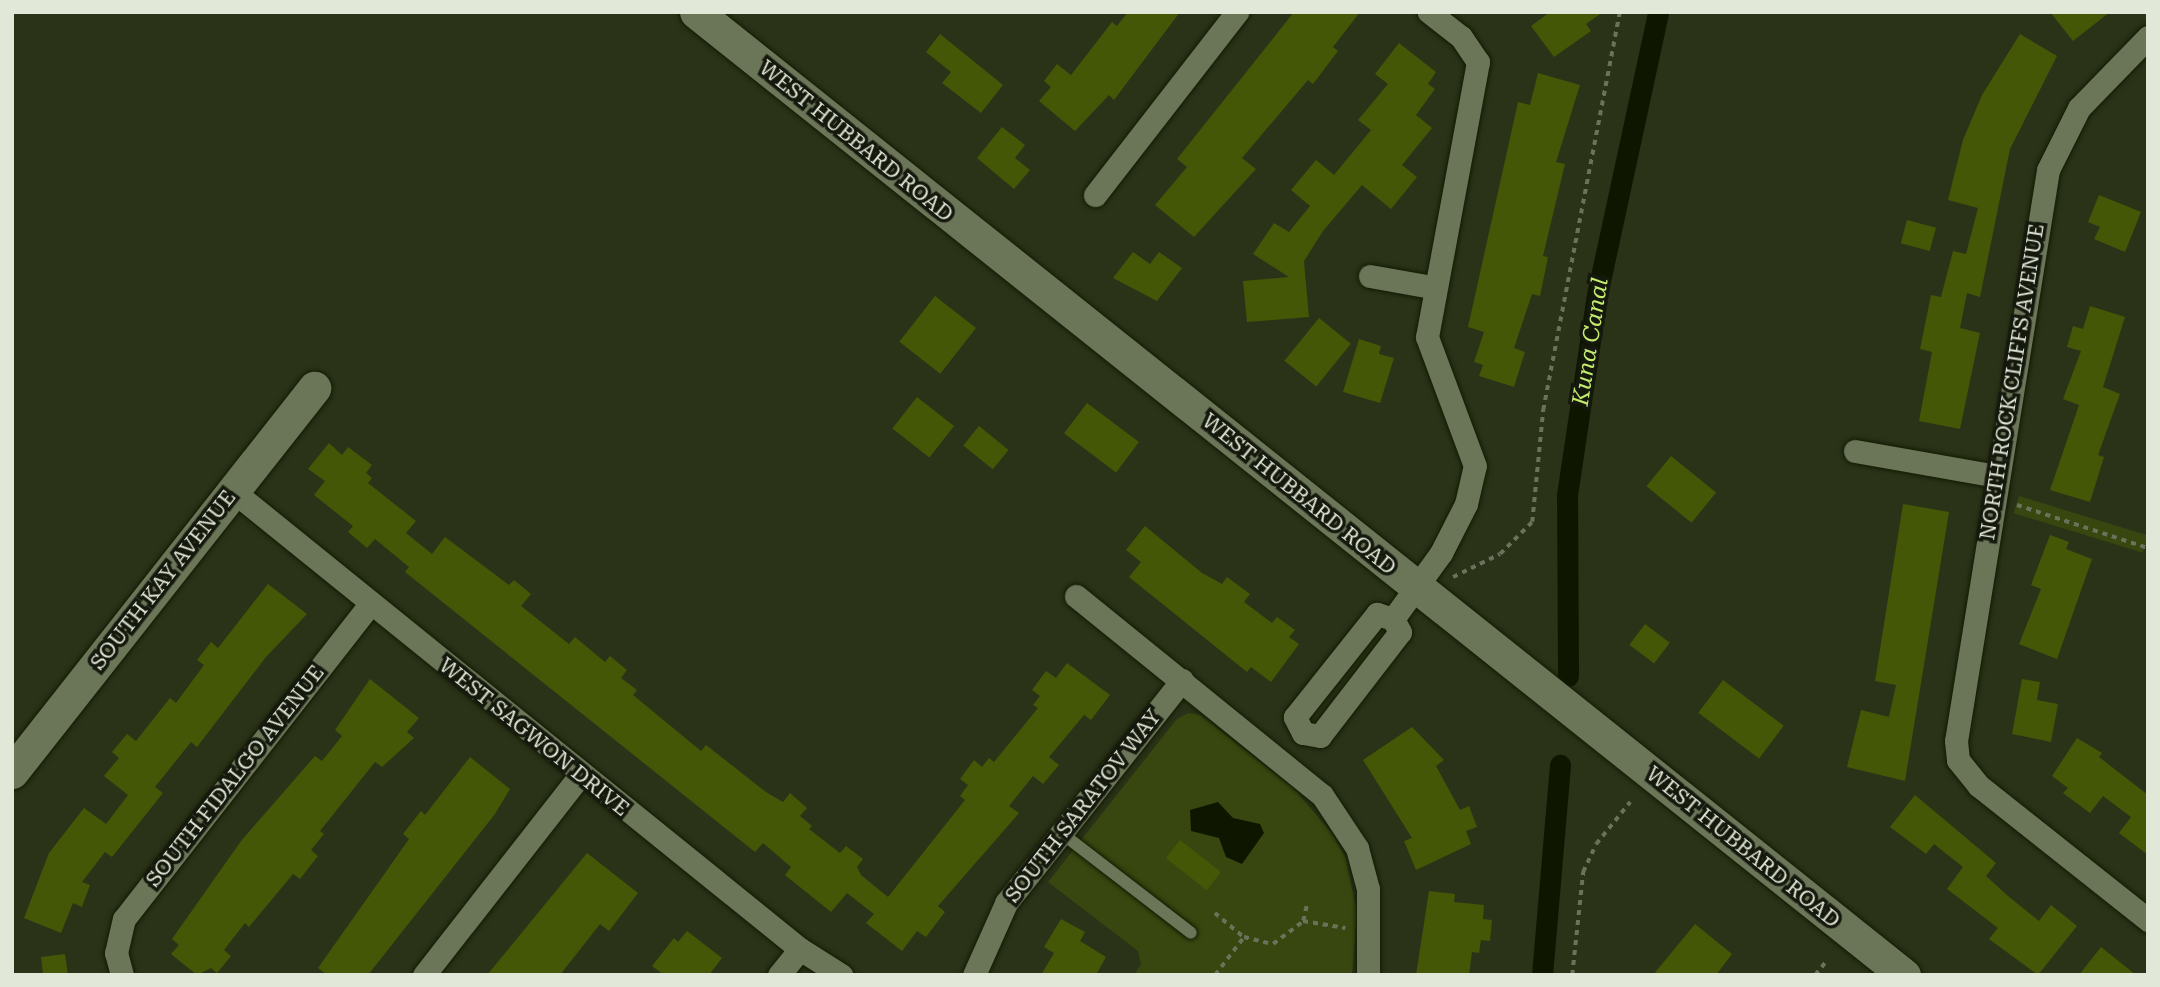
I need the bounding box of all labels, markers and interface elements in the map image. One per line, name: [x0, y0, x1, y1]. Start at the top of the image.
street label: WEST HUBBARD ROAD: [754, 55, 958, 227]
street label: NORTH ROCK CLIFFS AVENUE: [1975, 222, 2049, 542]
water label: Kuna Canal: [1567, 276, 1615, 408]
street label: WEST HUBBARD ROAD: [1197, 408, 1401, 580]
street label: SOUTH KAY AVENUE: [85, 485, 241, 675]
street label: WEST SAGWON DRIVE: [434, 653, 634, 821]
street label: SOUTH FIDALGO AVENUE: [141, 660, 329, 892]
street label: SOUTH SARATOV WAY: [1000, 705, 1166, 907]
street label: WEST HUBBARD ROAD: [1641, 761, 1845, 933]

